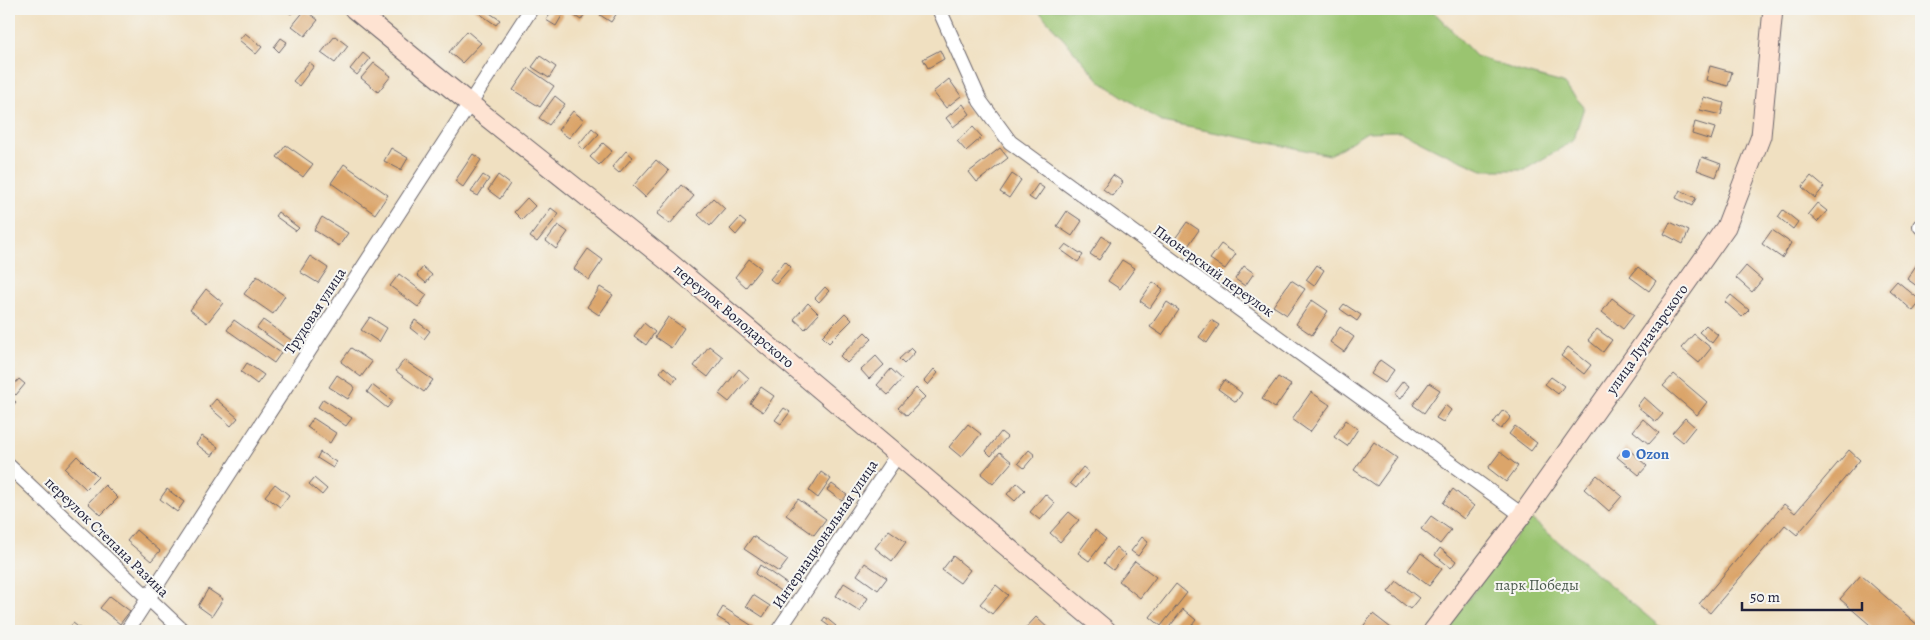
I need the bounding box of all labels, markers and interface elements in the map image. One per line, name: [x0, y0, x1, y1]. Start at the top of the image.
street label: Пионерский переулок: [1150, 220, 1279, 322]
street label: переулок Володарского: [669, 260, 799, 372]
street label: Трудовая улица: [279, 264, 351, 358]
street label: улица Луначарского: [1601, 280, 1693, 399]
place label: Ozon: [1636, 444, 1670, 464]
marker: Ozon: [1620, 448, 1632, 460]
street label: Интернациональная улица: [768, 456, 882, 612]
street label: переулок Степана Разина: [41, 472, 173, 602]
park label: парк Победы: [1495, 575, 1579, 595]
scale bar: [1742, 580, 1862, 612]
text: 50 m: [1750, 587, 1780, 607]

